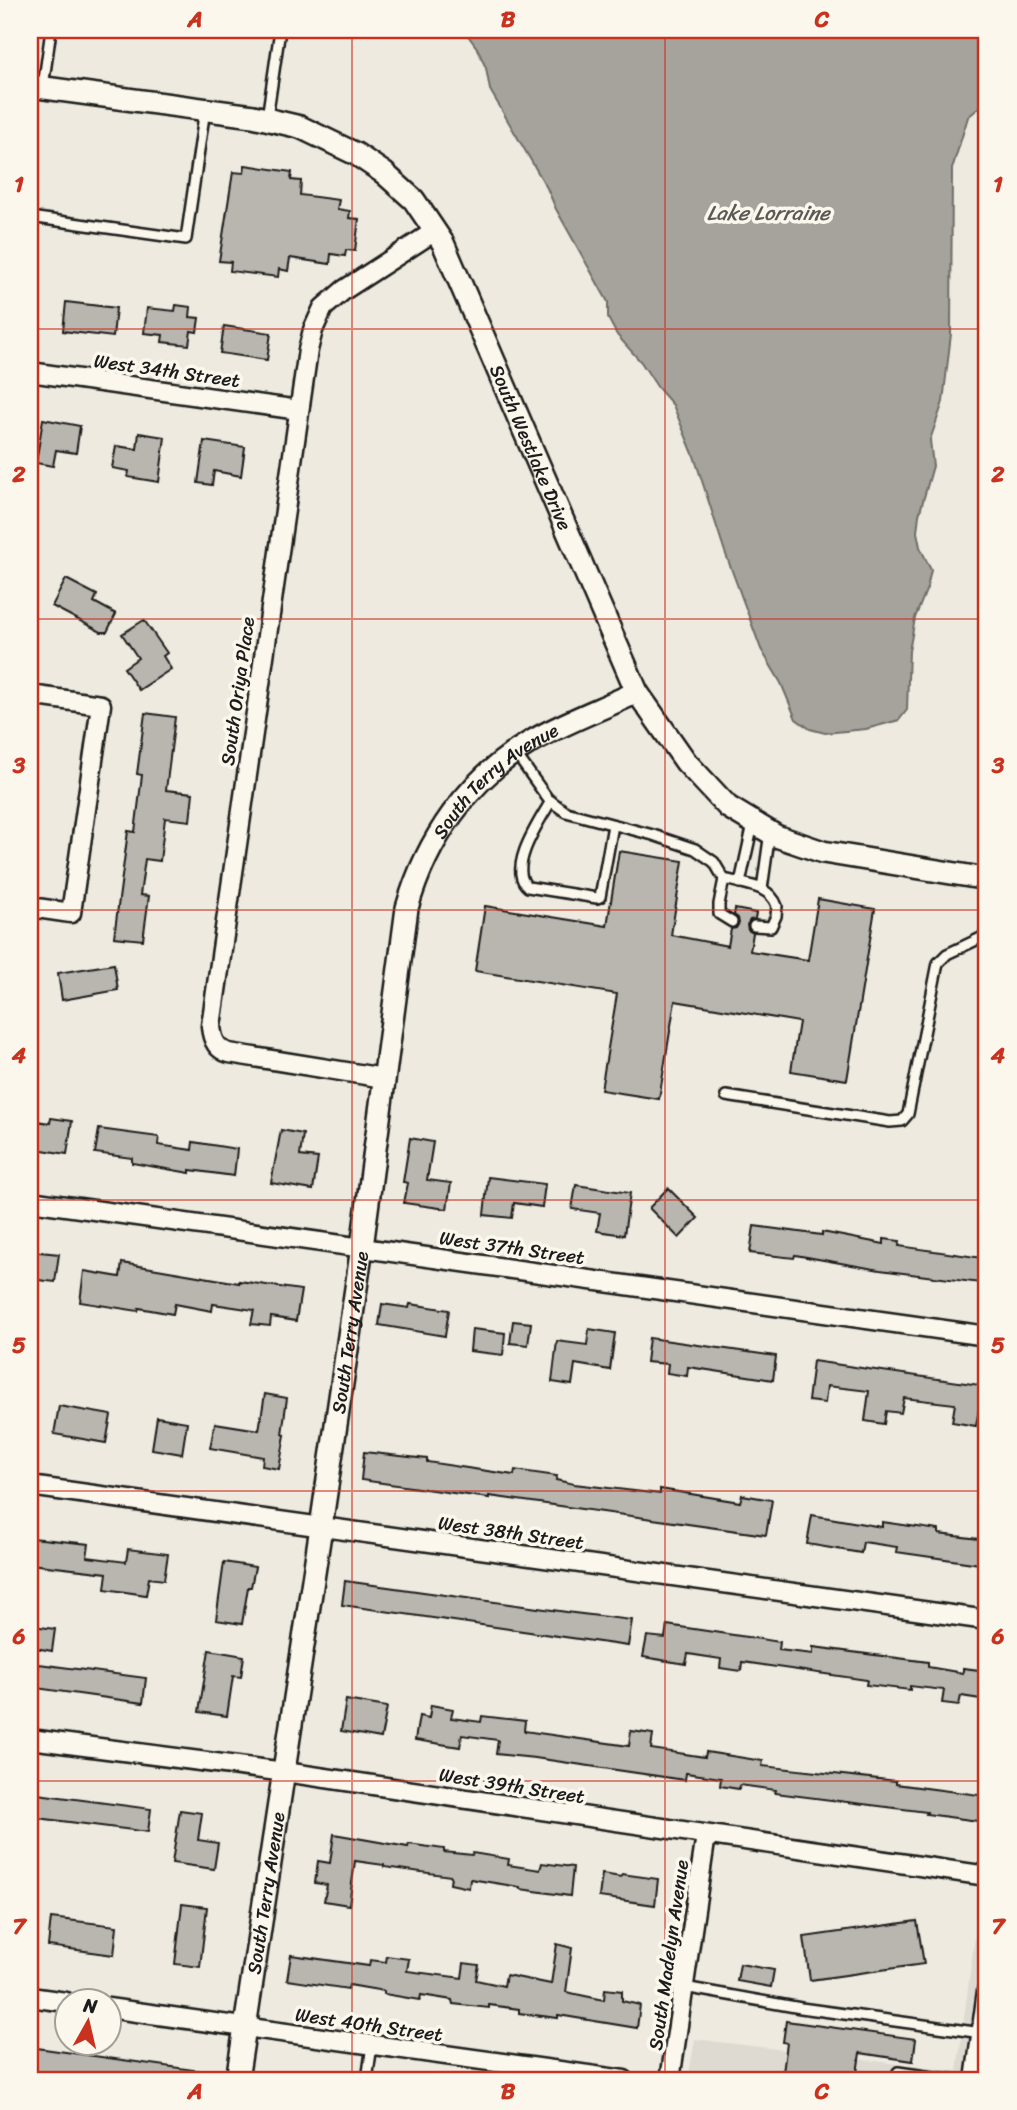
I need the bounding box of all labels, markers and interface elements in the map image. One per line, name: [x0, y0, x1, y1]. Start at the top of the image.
text: A: [186, 0, 203, 40]
text: B: [501, 0, 516, 40]
text: C: [814, 0, 830, 40]
text: 1: [14, 164, 24, 205]
text: 1: [993, 164, 1003, 205]
water label: Lake Lorraine: [707, 194, 831, 232]
street label: West 34th Street: [92, 344, 242, 397]
street label: South Westlake Drive: [480, 359, 581, 536]
text: 2: [11, 454, 26, 495]
text: 2: [990, 454, 1005, 495]
street label: South Oriya Place: [211, 615, 264, 768]
street label: South Terry Avenue: [424, 714, 564, 845]
text: 3: [12, 745, 26, 786]
text: 3: [991, 745, 1005, 786]
text: 4: [11, 1035, 27, 1076]
text: 4: [990, 1035, 1006, 1076]
street label: West 37th Street: [437, 1221, 587, 1274]
street label: South Terry Avenue: [322, 1249, 378, 1416]
text: 5: [12, 1325, 26, 1366]
text: 5: [991, 1325, 1005, 1366]
street label: West 38th Street: [436, 1506, 586, 1559]
text: 6: [11, 1616, 26, 1657]
text: 6: [990, 1616, 1005, 1657]
street label: West 39th Street: [437, 1758, 587, 1813]
street label: South Terry Avenue: [237, 1810, 294, 1977]
street label: South Madelyn Avenue: [639, 1858, 698, 2052]
text: 7: [12, 1906, 27, 1947]
text: 7: [991, 1906, 1006, 1947]
north arrow: [52, 1988, 122, 2058]
text: N: [80, 1988, 100, 2023]
street label: West 40th Street: [293, 1998, 445, 2051]
text: A: [186, 2071, 203, 2110]
text: B: [501, 2071, 516, 2110]
text: C: [814, 2071, 830, 2110]

